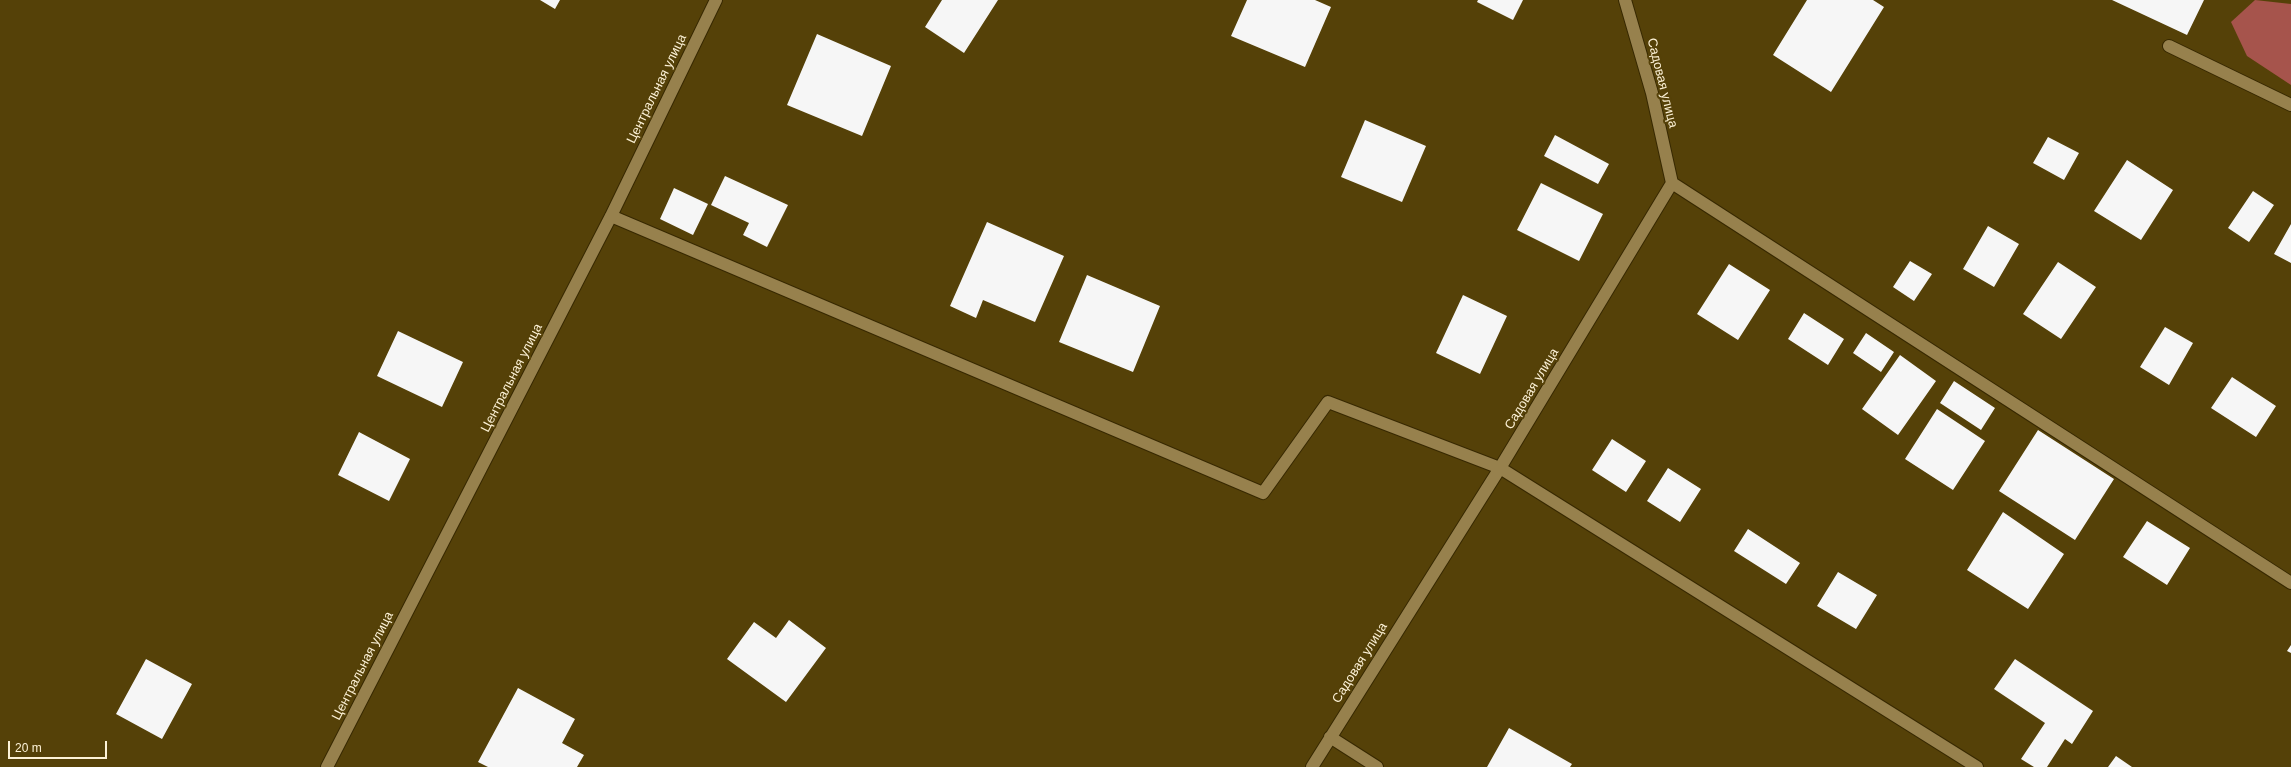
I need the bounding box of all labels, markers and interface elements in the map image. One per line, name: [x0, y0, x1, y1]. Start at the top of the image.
street label: Центральная улица: [624, 32, 690, 146]
street label: Садовая улица: [1643, 36, 1681, 130]
street label: Центральная улица: [478, 321, 546, 435]
street label: Садовая улица: [1502, 346, 1562, 432]
street label: Центральная улица: [329, 609, 397, 723]
street label: Садовая улица: [1329, 620, 1391, 706]
scale bar: [10, 733, 109, 759]
text: 20 m: [15, 741, 42, 755]

